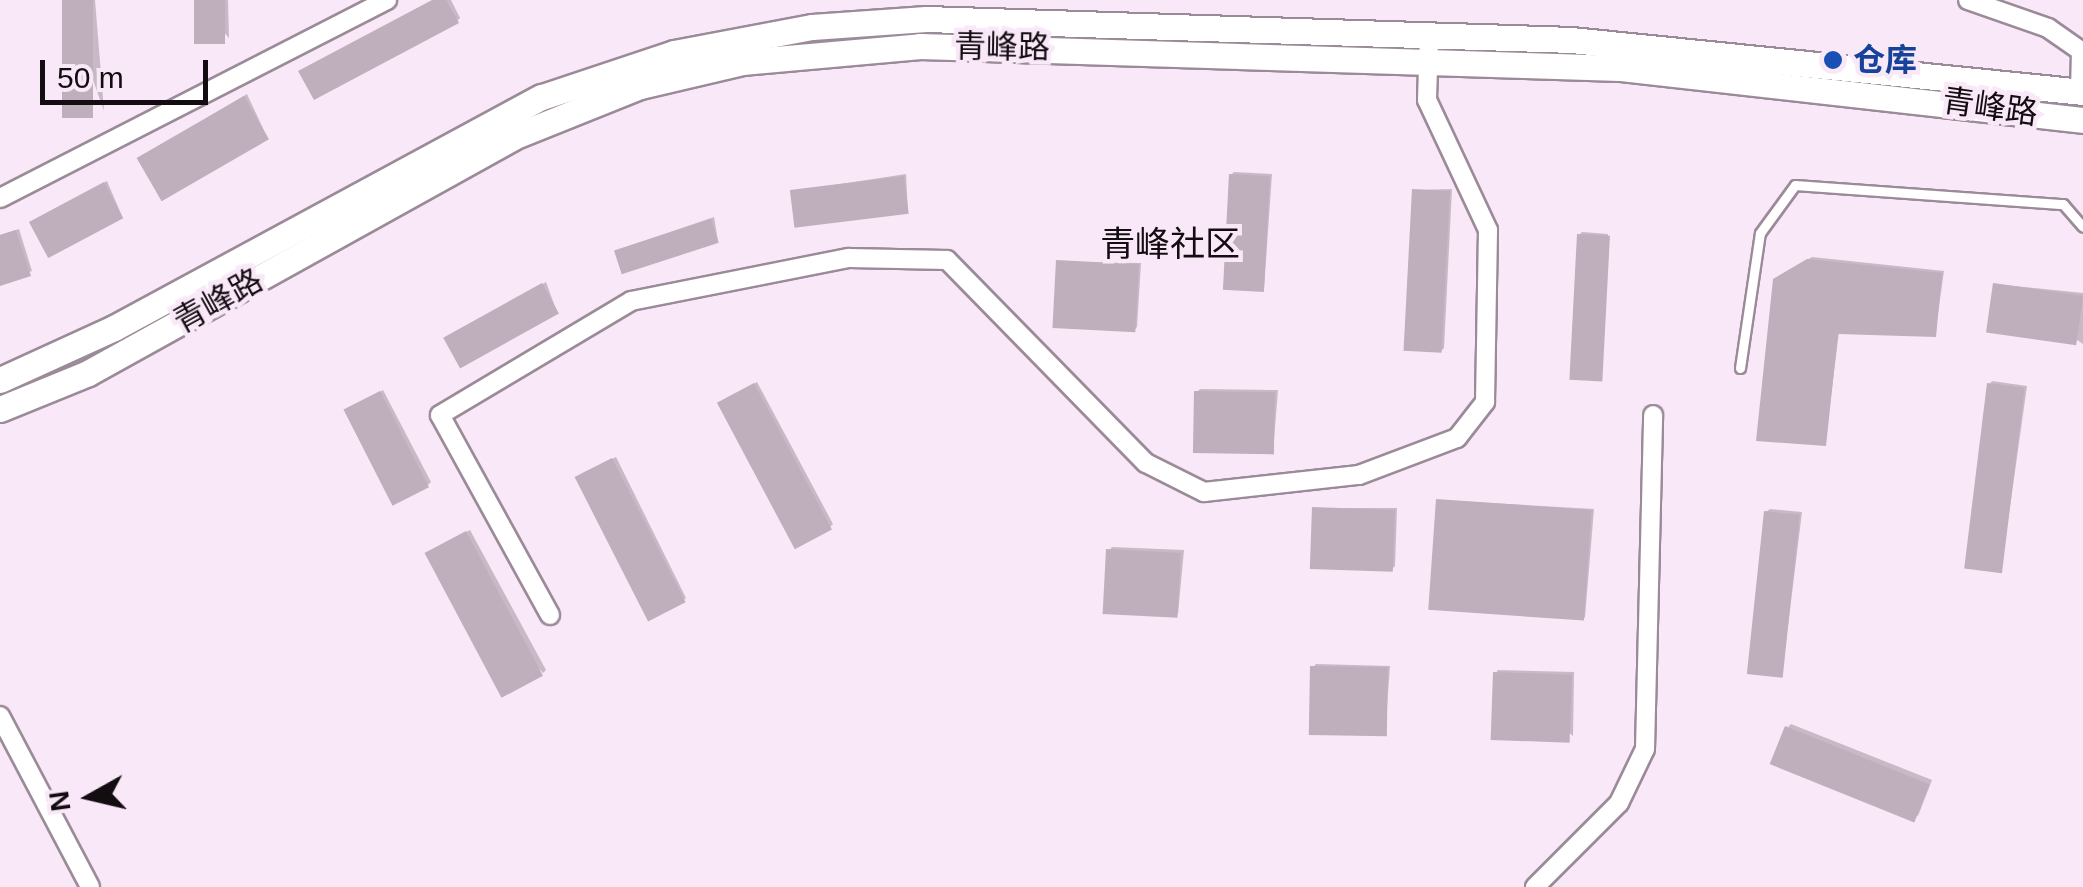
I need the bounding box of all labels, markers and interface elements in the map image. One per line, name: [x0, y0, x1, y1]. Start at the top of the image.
street label: 青峰路: [954, 27, 1050, 67]
scale bar: [45, 40, 212, 102]
place label: 仓库: [1853, 41, 1917, 79]
marker: 仓库: [1822, 49, 1844, 71]
text: 50 m: [57, 61, 124, 94]
street label: 青峰路: [1940, 81, 2040, 133]
district label: 青峰社区: [1100, 223, 1240, 265]
street label: 青峰路: [167, 261, 269, 341]
north arrow: [40, 747, 140, 847]
text: N: [43, 789, 77, 813]

